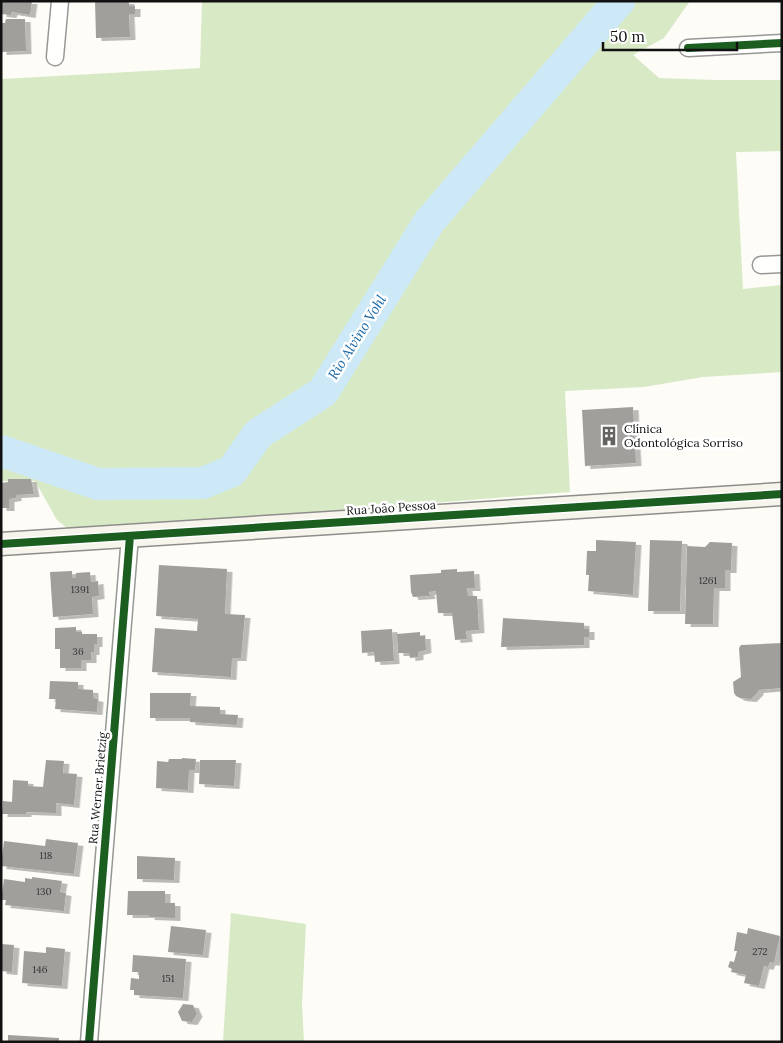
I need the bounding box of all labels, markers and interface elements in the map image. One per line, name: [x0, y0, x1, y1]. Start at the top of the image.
scale bar: [603, 20, 737, 52]
text: 50 m: [610, 27, 645, 46]
water label: Rio Alvino Vohl: [324, 291, 390, 383]
place label: Clínica Odontológica Sorriso: [624, 421, 743, 450]
building icon: Clínica Odontológica Sorriso: [598, 425, 620, 447]
street label: Rua João Pessoa: [346, 497, 436, 518]
house number: 1261: [699, 574, 718, 587]
house number: 1391: [71, 583, 90, 596]
house number: 36: [72, 645, 84, 658]
street label: Rua Werner Brietzig: [85, 731, 110, 845]
house number: 118: [40, 849, 53, 862]
house number: 130: [36, 885, 52, 898]
house number: 272: [752, 945, 768, 958]
house number: 146: [33, 963, 48, 976]
house number: 151: [162, 972, 175, 985]

